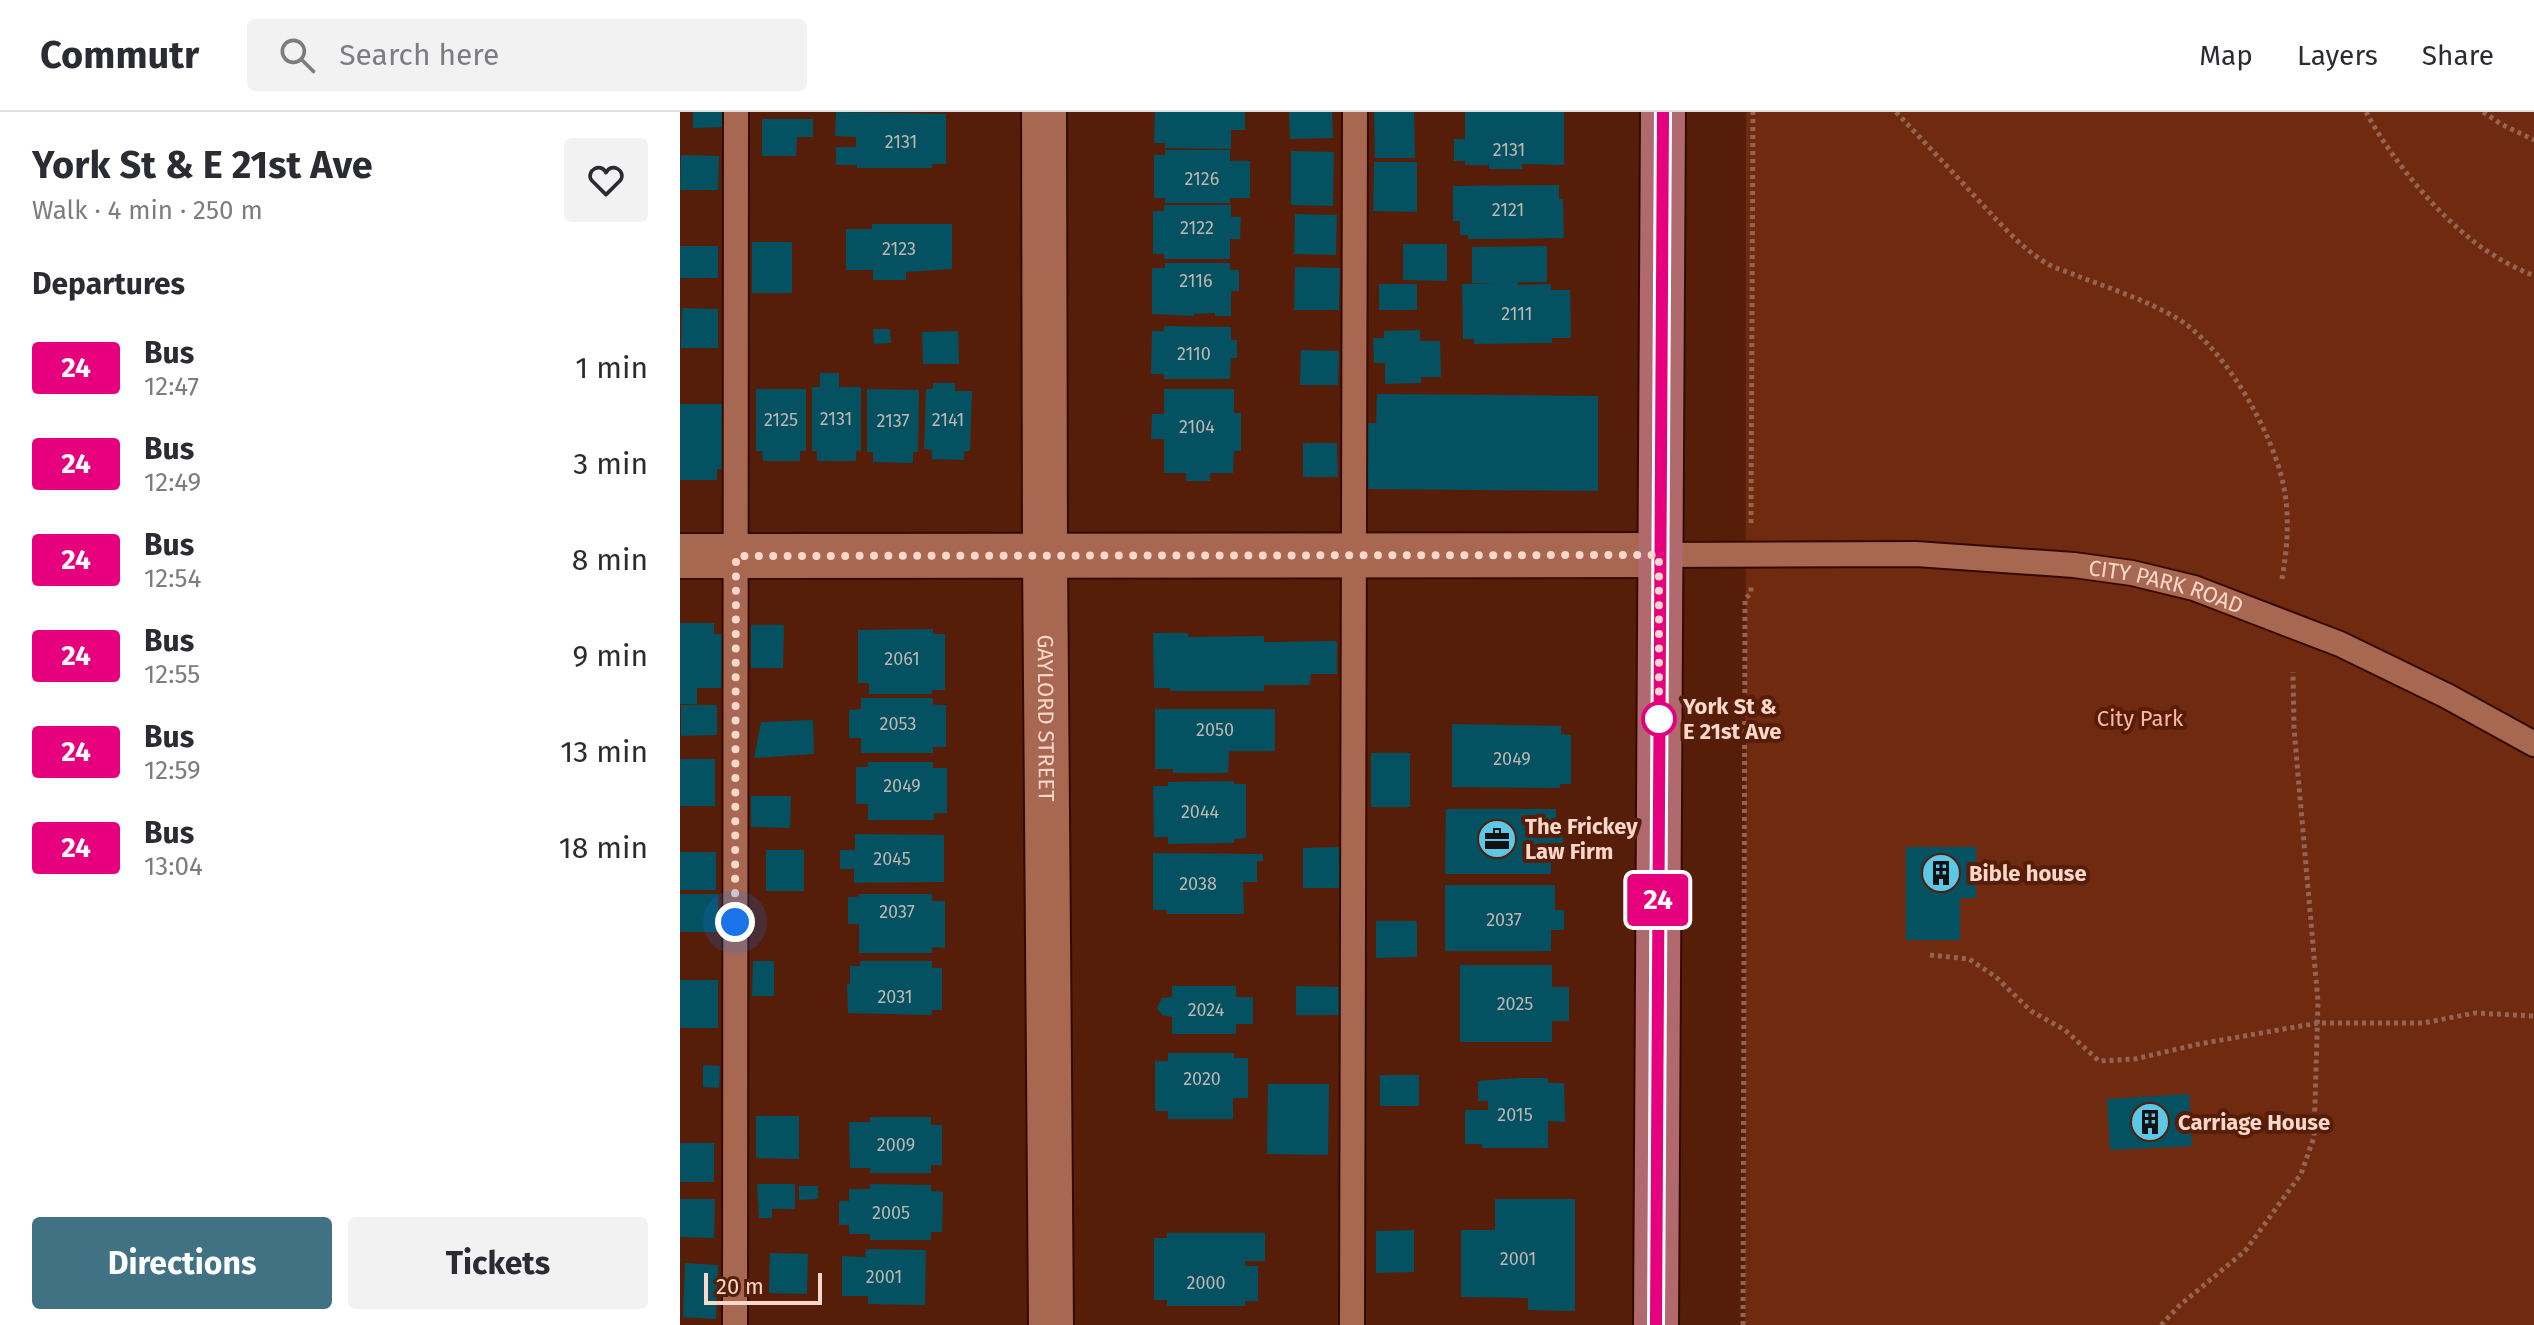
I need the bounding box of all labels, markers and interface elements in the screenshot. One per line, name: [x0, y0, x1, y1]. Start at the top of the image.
search box: [247, 19, 807, 91]
text: Commutr: [40, 32, 199, 78]
icon: search: [275, 33, 319, 77]
text: Search here: [339, 37, 499, 73]
text: Map: [2199, 39, 2253, 72]
text: Layers: [2297, 39, 2378, 72]
text: Share: [2422, 39, 2494, 72]
house number: 2131: [885, 131, 917, 153]
button: heart: [564, 138, 648, 222]
house number: 2131: [1493, 139, 1525, 161]
text: York St & E 21st Ave: [32, 142, 373, 188]
house number: 2126: [1185, 168, 1219, 190]
text: Walk · 4 min · 250 m: [32, 195, 263, 226]
house number: 2121: [1492, 199, 1524, 221]
house number: 2122: [1180, 217, 1214, 239]
house number: 2123: [882, 238, 916, 260]
text: Departures: [32, 266, 185, 302]
house number: 2116: [1179, 270, 1213, 292]
house number: 2111: [1501, 303, 1533, 325]
text: Bus: [144, 335, 194, 371]
house number: 2110: [1177, 343, 1211, 365]
text: 1 min: [575, 350, 648, 386]
text: 24: [61, 351, 91, 384]
text: 12:47: [144, 371, 199, 402]
house number: 2131: [820, 408, 852, 430]
house number: 2125: [764, 409, 798, 431]
house number: 2141: [932, 409, 964, 431]
house number: 2137: [876, 410, 910, 432]
house number: 2104: [1179, 416, 1215, 438]
text: Bus: [144, 431, 194, 467]
text: 3 min: [573, 446, 648, 482]
text: 24: [61, 447, 91, 480]
text: 12:49: [144, 467, 201, 498]
text: Bus: [144, 527, 194, 563]
text: 8 min: [572, 542, 648, 578]
text: 24: [61, 543, 91, 576]
street label: CITY PARK ROAD: [2087, 554, 2247, 620]
text: 12:54: [144, 563, 201, 594]
text: Bus: [144, 623, 194, 659]
street label: GAYLORD STREET: [1032, 634, 1060, 802]
text: 9 min: [573, 638, 648, 674]
text: 24: [61, 639, 91, 672]
house number: 2061: [884, 648, 920, 670]
text: 12:55: [144, 659, 200, 690]
place label: York St & E 21st Ave: [1682, 693, 1781, 745]
marker: York St & E 21st Ave: [1642, 702, 1676, 736]
park label: City Park: [2097, 705, 2184, 732]
house number: 2053: [880, 713, 916, 735]
text: Bus: [144, 719, 194, 755]
house number: 2050: [1196, 719, 1234, 741]
text: 13 min: [560, 734, 648, 770]
text: 24: [61, 735, 91, 768]
house number: 2049: [1493, 748, 1531, 770]
text: 12:59: [144, 755, 201, 786]
house number: 2049: [883, 775, 921, 797]
house number: 2044: [1181, 801, 1219, 823]
place label: The Frickey Law Firm: [1525, 813, 1638, 865]
text: Bus: [144, 815, 194, 851]
office icon: The Frickey Law Firm: [1476, 818, 1518, 860]
text: 18 min: [559, 830, 648, 866]
text: 24: [61, 831, 91, 864]
house number: 2045: [873, 848, 911, 870]
text: 13:04: [144, 851, 203, 882]
building icon: Bible house: [1920, 852, 1962, 894]
place label: Bible house: [1969, 860, 2087, 887]
house number: 2038: [1179, 873, 1217, 895]
line badge: 24: [1622, 874, 1694, 926]
text: 24: [1643, 883, 1673, 916]
house number: 2037: [879, 901, 915, 923]
your location: [715, 902, 755, 942]
house number: 2037: [1486, 909, 1522, 931]
house number: 2031: [877, 986, 913, 1008]
house number: 2025: [1497, 993, 1533, 1015]
house number: 2024: [1188, 999, 1225, 1021]
house number: 2020: [1183, 1068, 1221, 1090]
building icon: Carriage House: [2129, 1101, 2171, 1143]
house number: 2015: [1497, 1104, 1533, 1126]
place label: Carriage House: [2178, 1109, 2330, 1136]
house number: 2009: [877, 1134, 915, 1156]
house number: 2005: [872, 1202, 910, 1224]
button: Directions: [32, 1217, 332, 1309]
button: Tickets: [348, 1217, 648, 1309]
house number: 2001: [1500, 1248, 1536, 1270]
house number: 2001: [866, 1266, 902, 1288]
scale bar: [704, 1269, 822, 1305]
house number: 2000: [1186, 1272, 1226, 1294]
text: 20 m: [716, 1273, 764, 1300]

